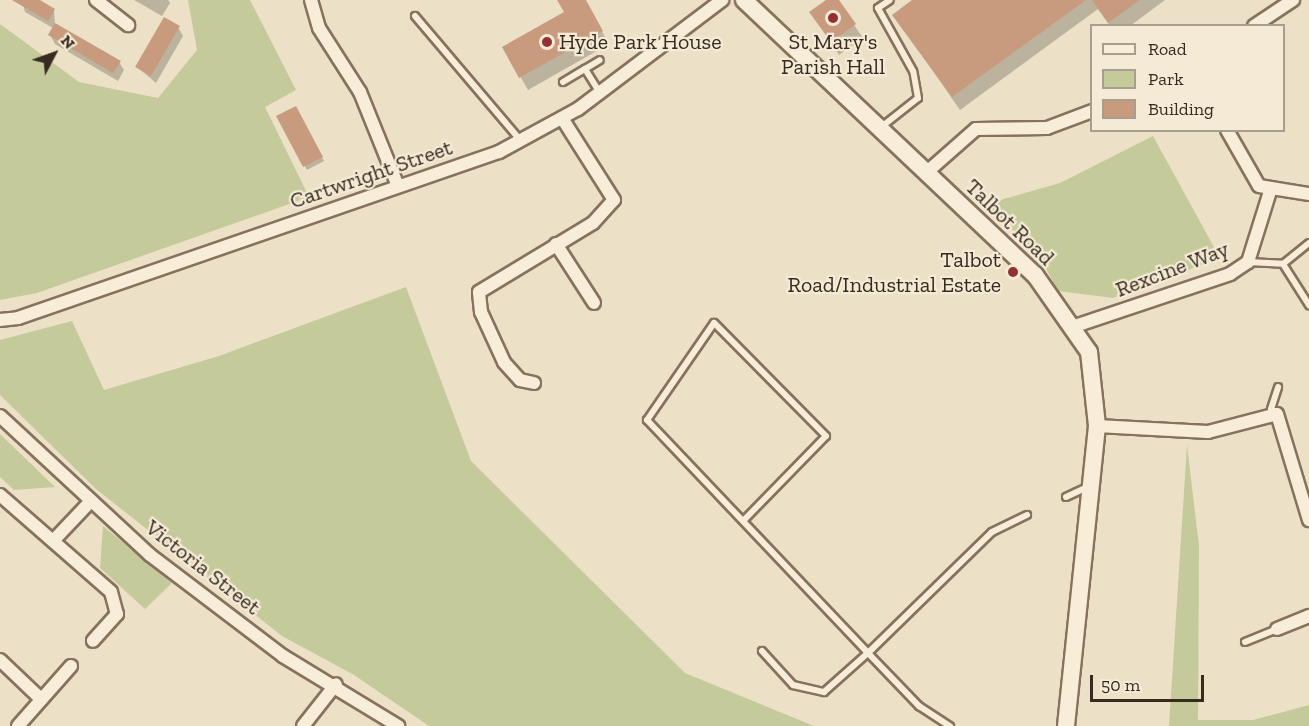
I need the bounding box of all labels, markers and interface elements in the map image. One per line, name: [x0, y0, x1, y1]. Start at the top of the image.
marker: St Mary's Parish Hall: [826, 11, 840, 25]
north arrow: [24, 24, 84, 84]
legend: [1090, 24, 1285, 132]
place label: St Mary's Parish Hall: [781, 28, 885, 80]
place label: Hyde Park House: [559, 29, 722, 55]
text: N: [57, 31, 79, 53]
marker: Hyde Park House: [540, 35, 554, 49]
text: Road: [1148, 38, 1187, 60]
text: Park: [1148, 68, 1184, 90]
text: Building: [1148, 98, 1214, 120]
street label: Cartwright Street: [286, 134, 456, 214]
street label: Talbot Road: [960, 173, 1060, 271]
street label: Rexcine Way: [1111, 235, 1233, 303]
place label: Talbot Road/Industrial Estate: [788, 246, 1001, 298]
marker: Talbot Road/Industrial Estate: [1006, 265, 1020, 279]
street label: Victoria Street: [140, 514, 266, 620]
scale bar: [1093, 663, 1207, 701]
text: 50 m: [1101, 674, 1140, 696]

